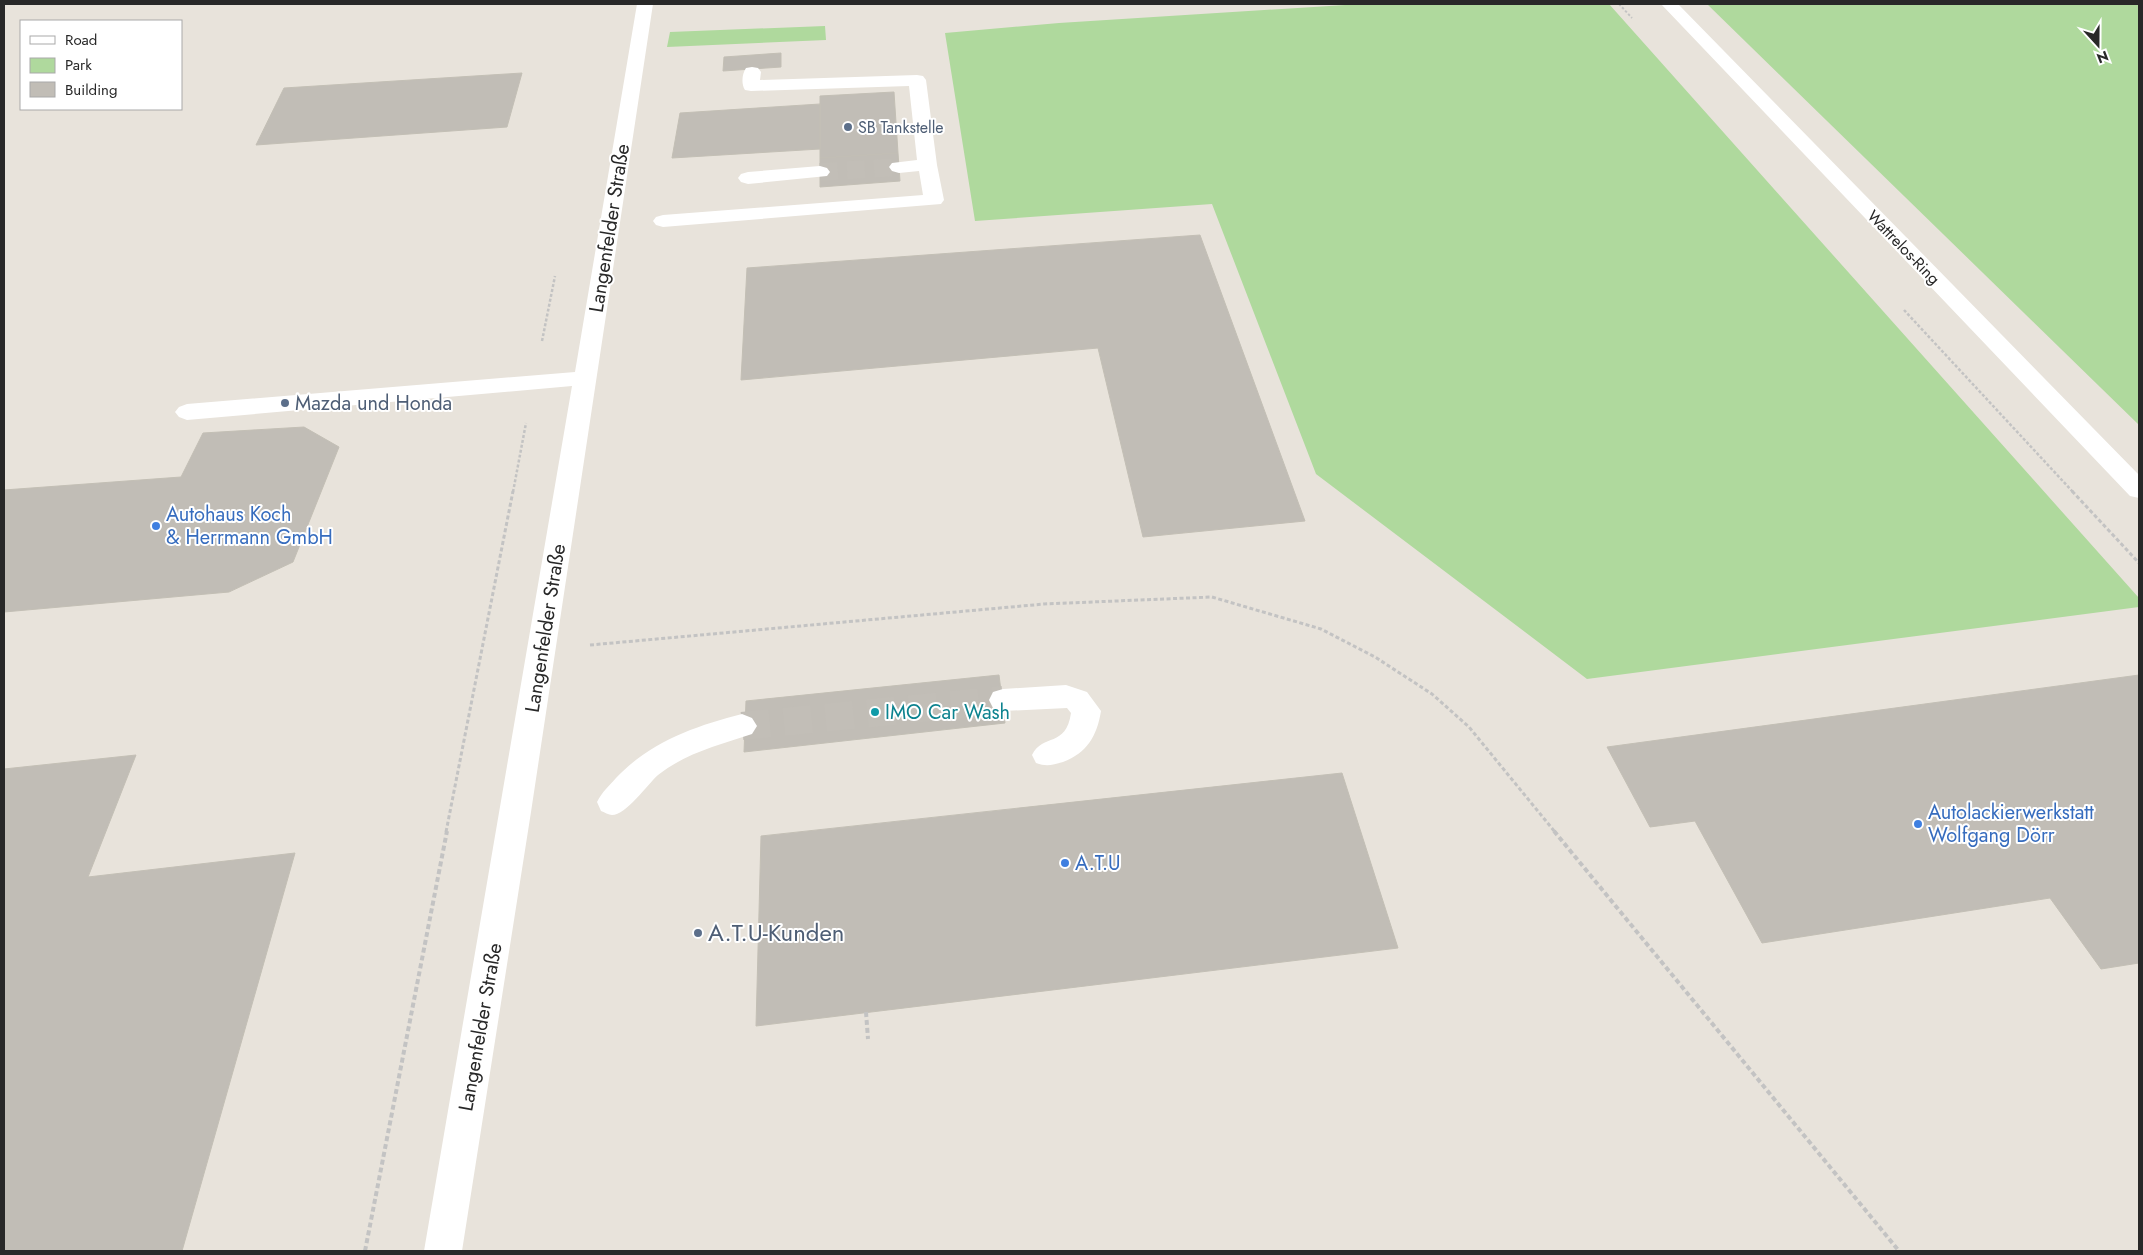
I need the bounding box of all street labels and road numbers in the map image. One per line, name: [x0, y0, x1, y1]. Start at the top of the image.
street label: Langenfelder Straße: [582, 142, 637, 314]
street label: Wattrelos-Ring: [1862, 205, 1945, 290]
street label: Langenfelder Straße: [518, 542, 573, 714]
street label: Langenfelder Straße: [451, 941, 510, 1113]

